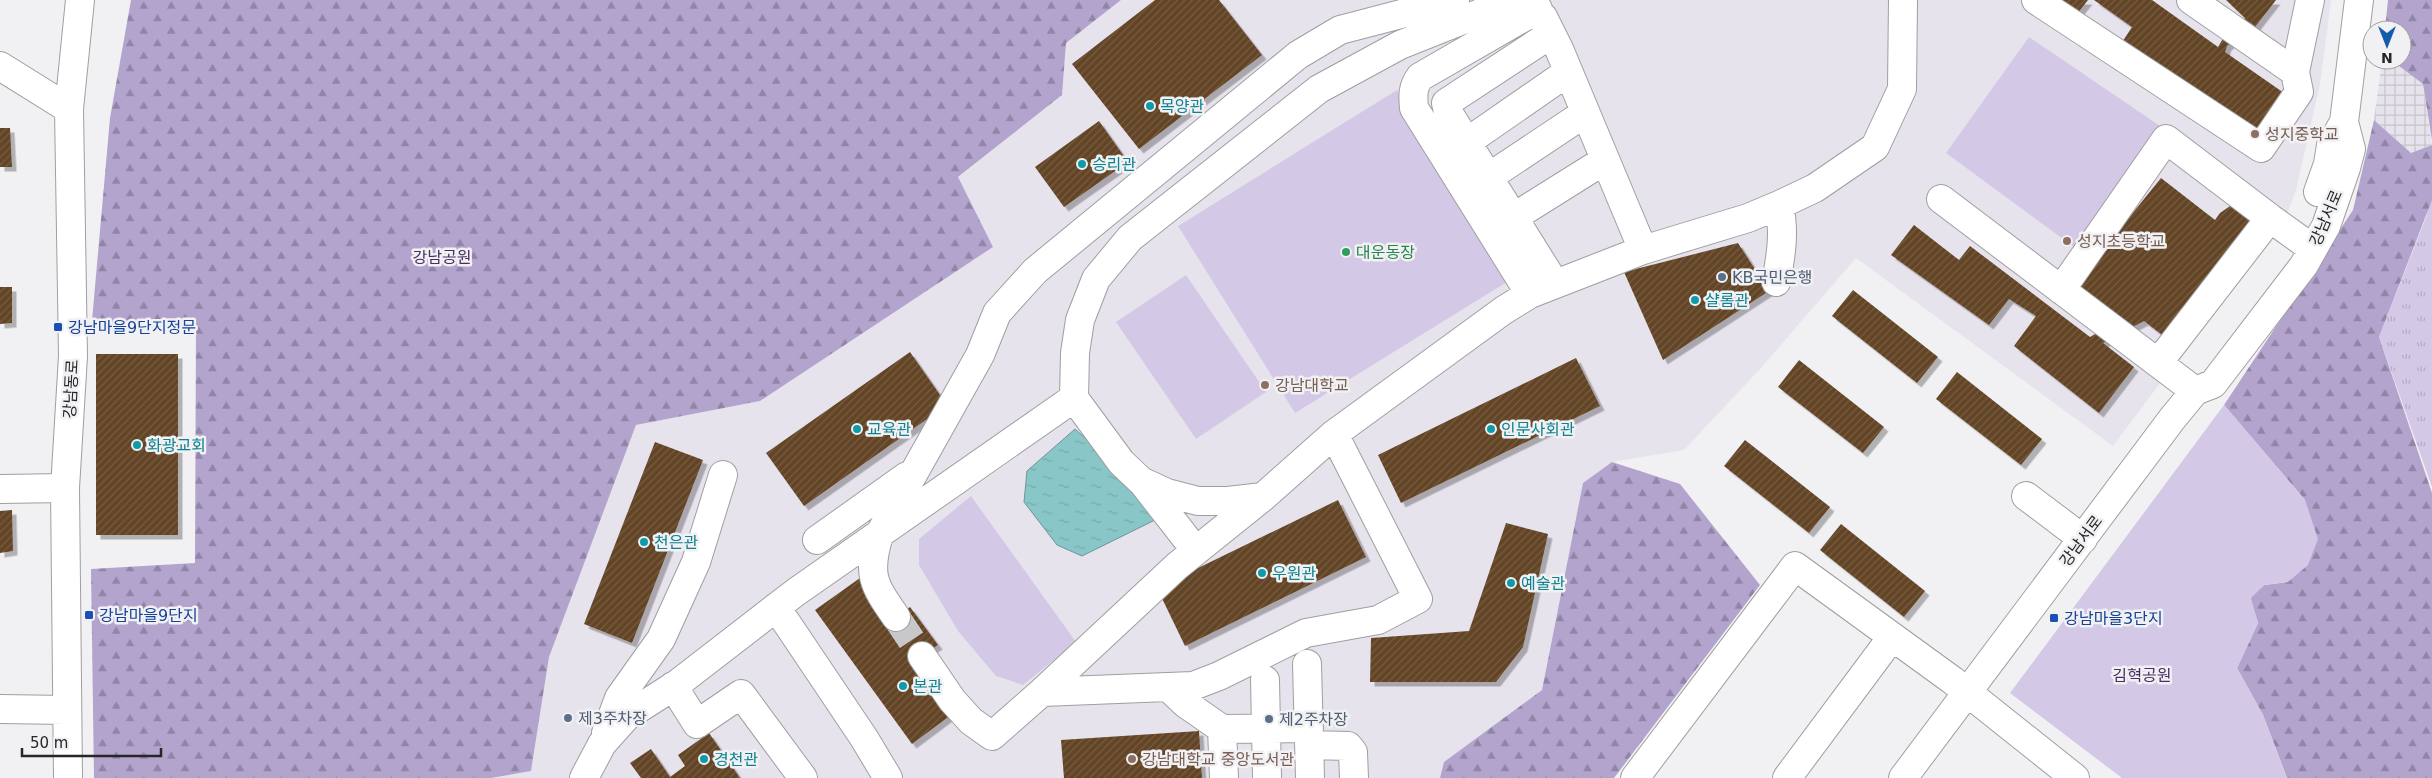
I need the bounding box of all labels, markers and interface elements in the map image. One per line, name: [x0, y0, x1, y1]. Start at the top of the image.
north arrow: [2362, 20, 2412, 70]
text: N: [2381, 50, 2393, 66]
place label: 목양관: [1160, 97, 1204, 116]
marker: 목양관: [1144, 100, 1156, 112]
place label: 성지중학교: [2265, 125, 2339, 144]
marker: 성지중학교: [2249, 128, 2261, 140]
place label: 승리관: [1092, 155, 1136, 174]
marker: 승리관: [1076, 158, 1088, 170]
street label: 강남서로: [2306, 187, 2346, 249]
place label: 성지초등학교: [2077, 232, 2165, 251]
marker: 성지초등학교: [2061, 235, 2073, 247]
place label: 대운동장: [1356, 243, 1415, 262]
marker: 대운동장: [1340, 246, 1352, 258]
park label: 강남공원: [413, 248, 471, 267]
place label: KB국민은행: [1732, 268, 1812, 287]
marker: KB국민은행: [1716, 271, 1728, 283]
place label: 샬롬관: [1705, 291, 1749, 310]
marker: 샬롬관: [1689, 294, 1701, 306]
place label: 강남마을9단지정문: [68, 318, 196, 337]
marker: 강남마을9단지정문: [52, 321, 64, 333]
street label: 강남동로: [60, 359, 82, 419]
place label: 강남대학교: [1275, 376, 1349, 395]
marker: 강남대학교: [1259, 379, 1271, 391]
place label: 교육관: [867, 420, 911, 439]
place label: 인문사회관: [1501, 420, 1575, 439]
marker: 교육관: [851, 423, 863, 435]
marker: 인문사회관: [1485, 423, 1497, 435]
place label: 화광교회: [147, 436, 206, 455]
marker: 화광교회: [131, 439, 143, 451]
street label: 강남서로: [2056, 512, 2106, 570]
place label: 천은관: [654, 533, 698, 552]
marker: 천은관: [638, 536, 650, 548]
place label: 우원관: [1272, 564, 1316, 583]
marker: 우원관: [1256, 567, 1268, 579]
place label: 예술관: [1521, 574, 1565, 593]
marker: 예술관: [1505, 577, 1517, 589]
place label: 강남마을9단지: [99, 606, 198, 625]
marker: 강남마을9단지: [83, 609, 95, 621]
place label: 강남마을3단지: [2064, 609, 2163, 628]
marker: 강남마을3단지: [2048, 612, 2060, 624]
park label: 김혁공원: [2113, 666, 2171, 685]
place label: 본관: [913, 677, 943, 696]
marker: 본관: [897, 680, 909, 692]
place label: 제3주차장: [578, 709, 647, 728]
place label: 제2주차장: [1279, 710, 1348, 729]
marker: 제3주차장: [562, 712, 574, 724]
marker: 제2주차장: [1263, 713, 1275, 725]
scale bar: [22, 726, 161, 758]
text: 50 m: [30, 734, 68, 752]
place label: 경천관: [714, 750, 758, 769]
place label: 강남대학교 중앙도서관: [1142, 750, 1295, 769]
marker: 경천관: [698, 753, 710, 765]
marker: 강남대학교 중앙도서관: [1126, 753, 1138, 765]

